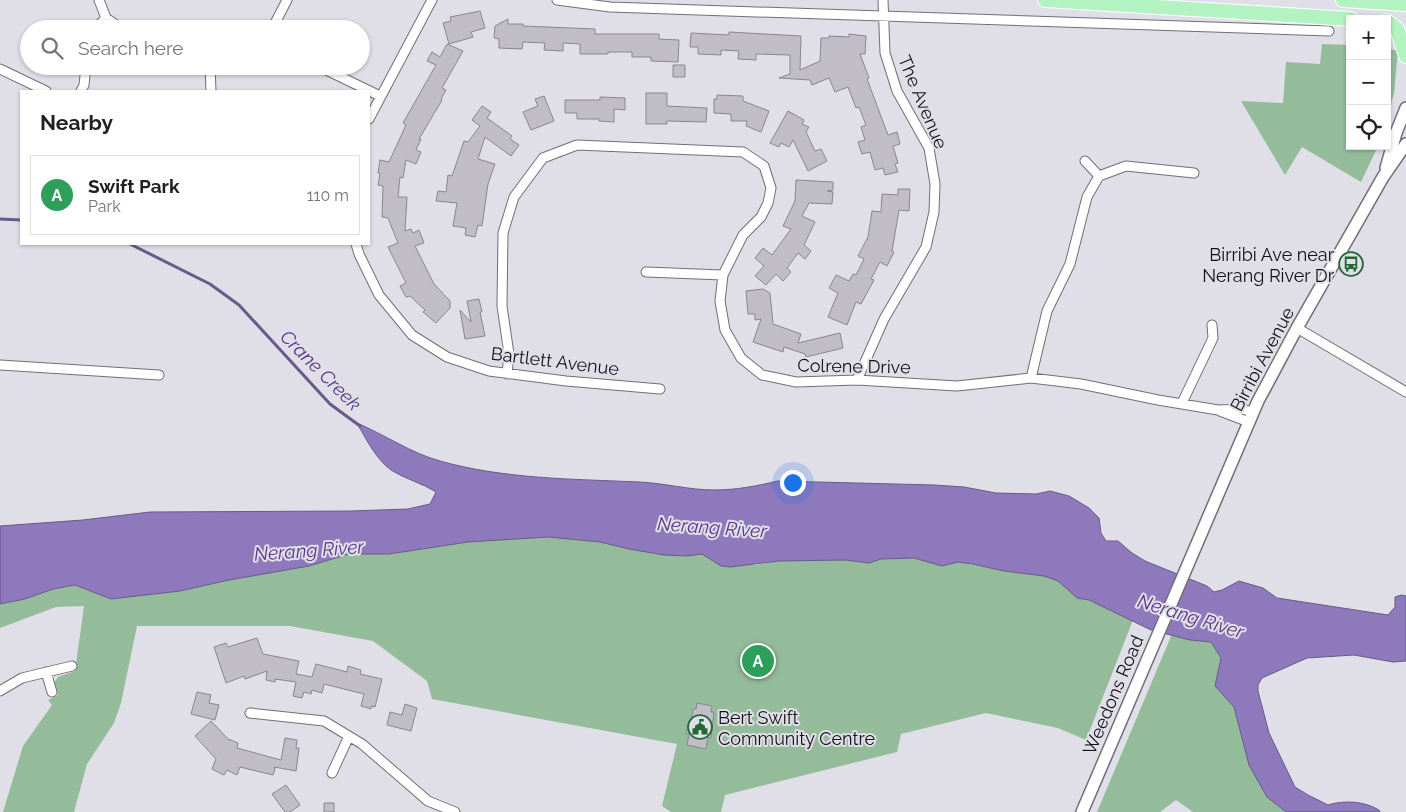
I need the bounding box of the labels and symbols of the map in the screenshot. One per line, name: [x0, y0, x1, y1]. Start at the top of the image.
street label: The Avenue: [894, 52, 952, 152]
place label: Birribi Ave near Nerang River Dr: [1202, 244, 1335, 286]
bus stop icon: Birribi Ave near Nerang River Dr: [1338, 251, 1364, 277]
street label: Birribi Avenue: [1226, 303, 1298, 415]
water label: Crane Creek: [276, 325, 366, 415]
street label: Bartlett Avenue: [490, 343, 621, 379]
street label: Colrene Drive: [797, 355, 911, 377]
your location: [780, 470, 806, 496]
water label: Nerang River: [656, 512, 769, 542]
water label: Nerang River: [253, 535, 366, 565]
water label: Nerang River: [1135, 589, 1248, 643]
street label: Weedons Road: [1078, 632, 1148, 758]
pin: A: [742, 642, 774, 680]
place label: Bert Swift Community Centre: [718, 707, 876, 749]
public building icon: Bert Swift Community Centre: [687, 714, 713, 740]

